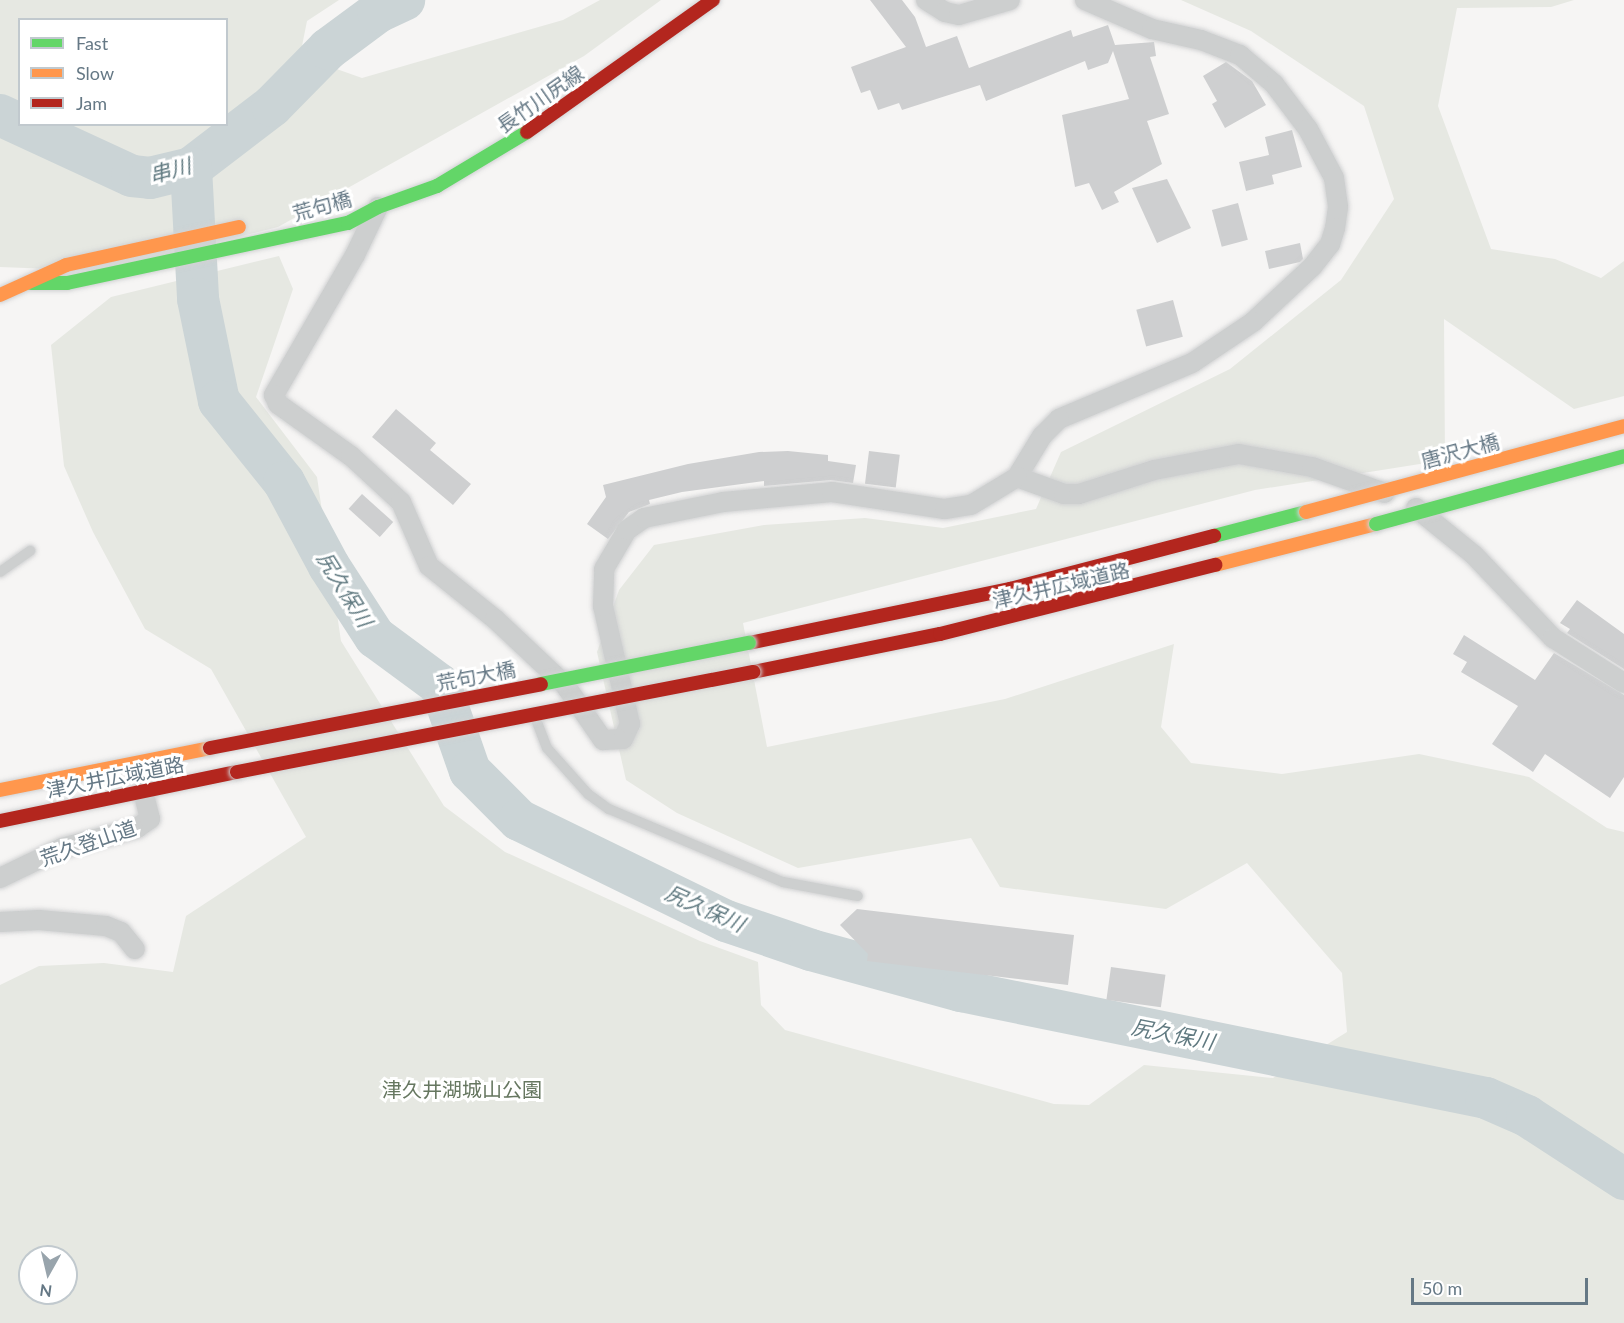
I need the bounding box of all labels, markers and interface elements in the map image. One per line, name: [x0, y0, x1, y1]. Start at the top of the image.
legend: [18, 18, 228, 126]
text: Fast: [76, 32, 108, 54]
street label: 長竹川尻線: [492, 60, 588, 138]
text: Slow: [76, 62, 114, 84]
text: Jam: [76, 92, 107, 114]
water label: 串川: [146, 152, 194, 188]
street label: 荒句橋: [290, 186, 354, 226]
street label: 唐沢大橋: [1418, 429, 1502, 473]
water label: 尻久保川: [312, 547, 378, 631]
street label: 津久井広域道路: [990, 558, 1132, 612]
street label: 荒句大橋: [434, 657, 518, 695]
street label: 津久井広域道路: [44, 752, 186, 802]
street label: 荒久登山道: [37, 815, 139, 871]
water label: 尻久保川: [662, 879, 748, 937]
water label: 尻久保川: [1129, 1014, 1217, 1054]
park label: 津久井湖城山公園: [382, 1077, 542, 1101]
north arrow: [18, 1245, 78, 1305]
scale bar: [1414, 1266, 1591, 1304]
text: 50 m: [1422, 1277, 1462, 1299]
text: N: [38, 1281, 53, 1302]

